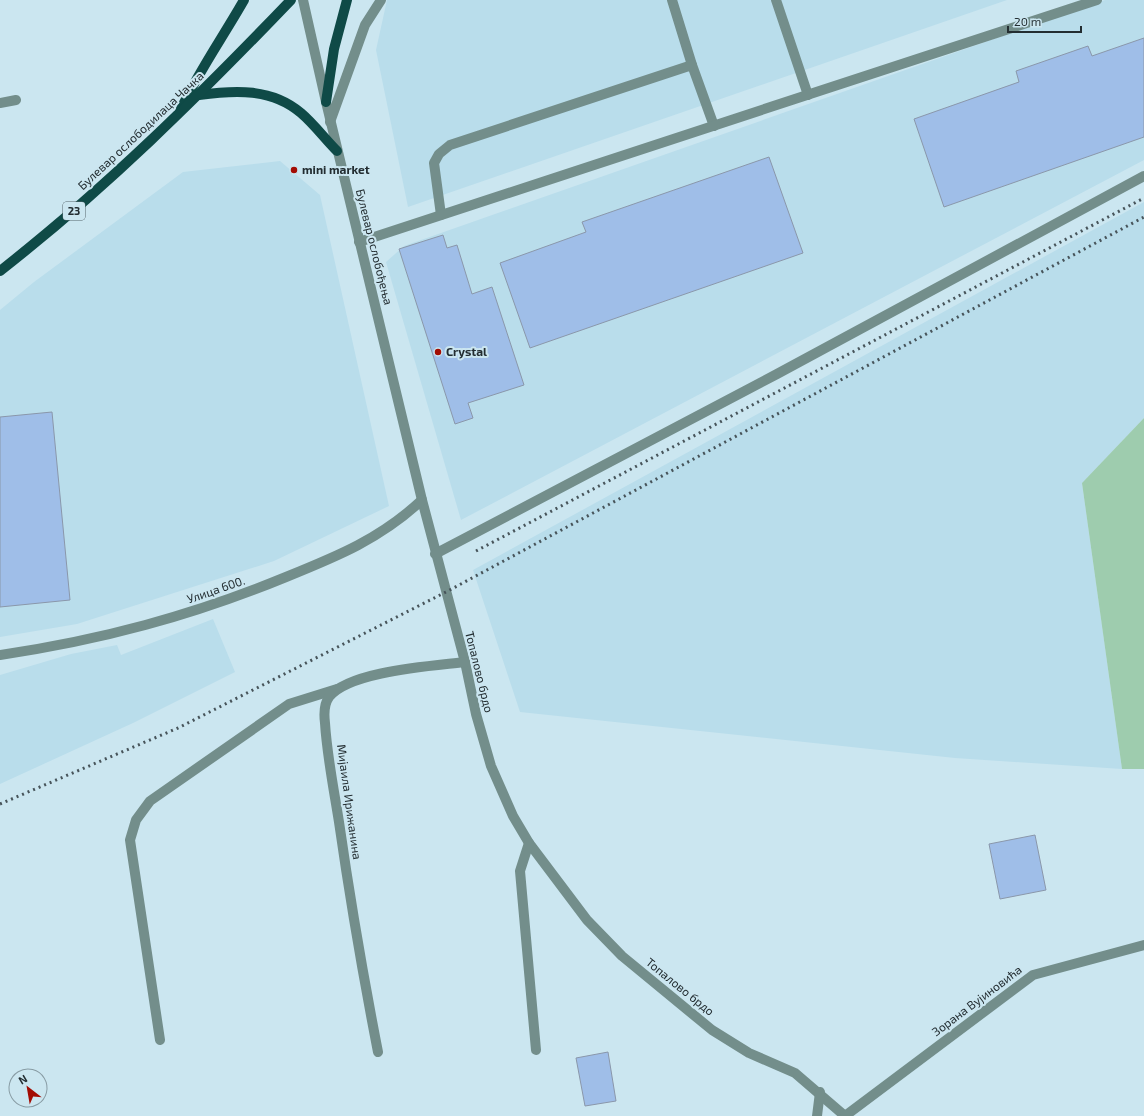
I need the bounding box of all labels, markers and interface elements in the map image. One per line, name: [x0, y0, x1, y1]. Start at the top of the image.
scale bar: [1008, 8, 1081, 34]
text: 20 m: [1014, 14, 1041, 28]
street label: Булевар ослободилаца Чачка: [75, 68, 207, 193]
place label: mini market: [302, 162, 370, 176]
marker: mini market: [289, 165, 299, 175]
street label: Булевар ослобођења: [353, 187, 396, 306]
road number: 23: [63, 202, 85, 220]
place label: Crystal: [446, 344, 487, 359]
marker: Crystal: [433, 347, 443, 357]
street label: Улица 600.: [185, 573, 246, 605]
street label: Топалово брдо: [463, 630, 497, 714]
street label: Мијаила Ирижанина: [334, 743, 365, 861]
street label: Топалово брдо: [644, 955, 718, 1018]
street label: Зорана Вујиновића: [929, 962, 1025, 1039]
north arrow: [8, 1068, 48, 1108]
text: N: [16, 1071, 29, 1087]

